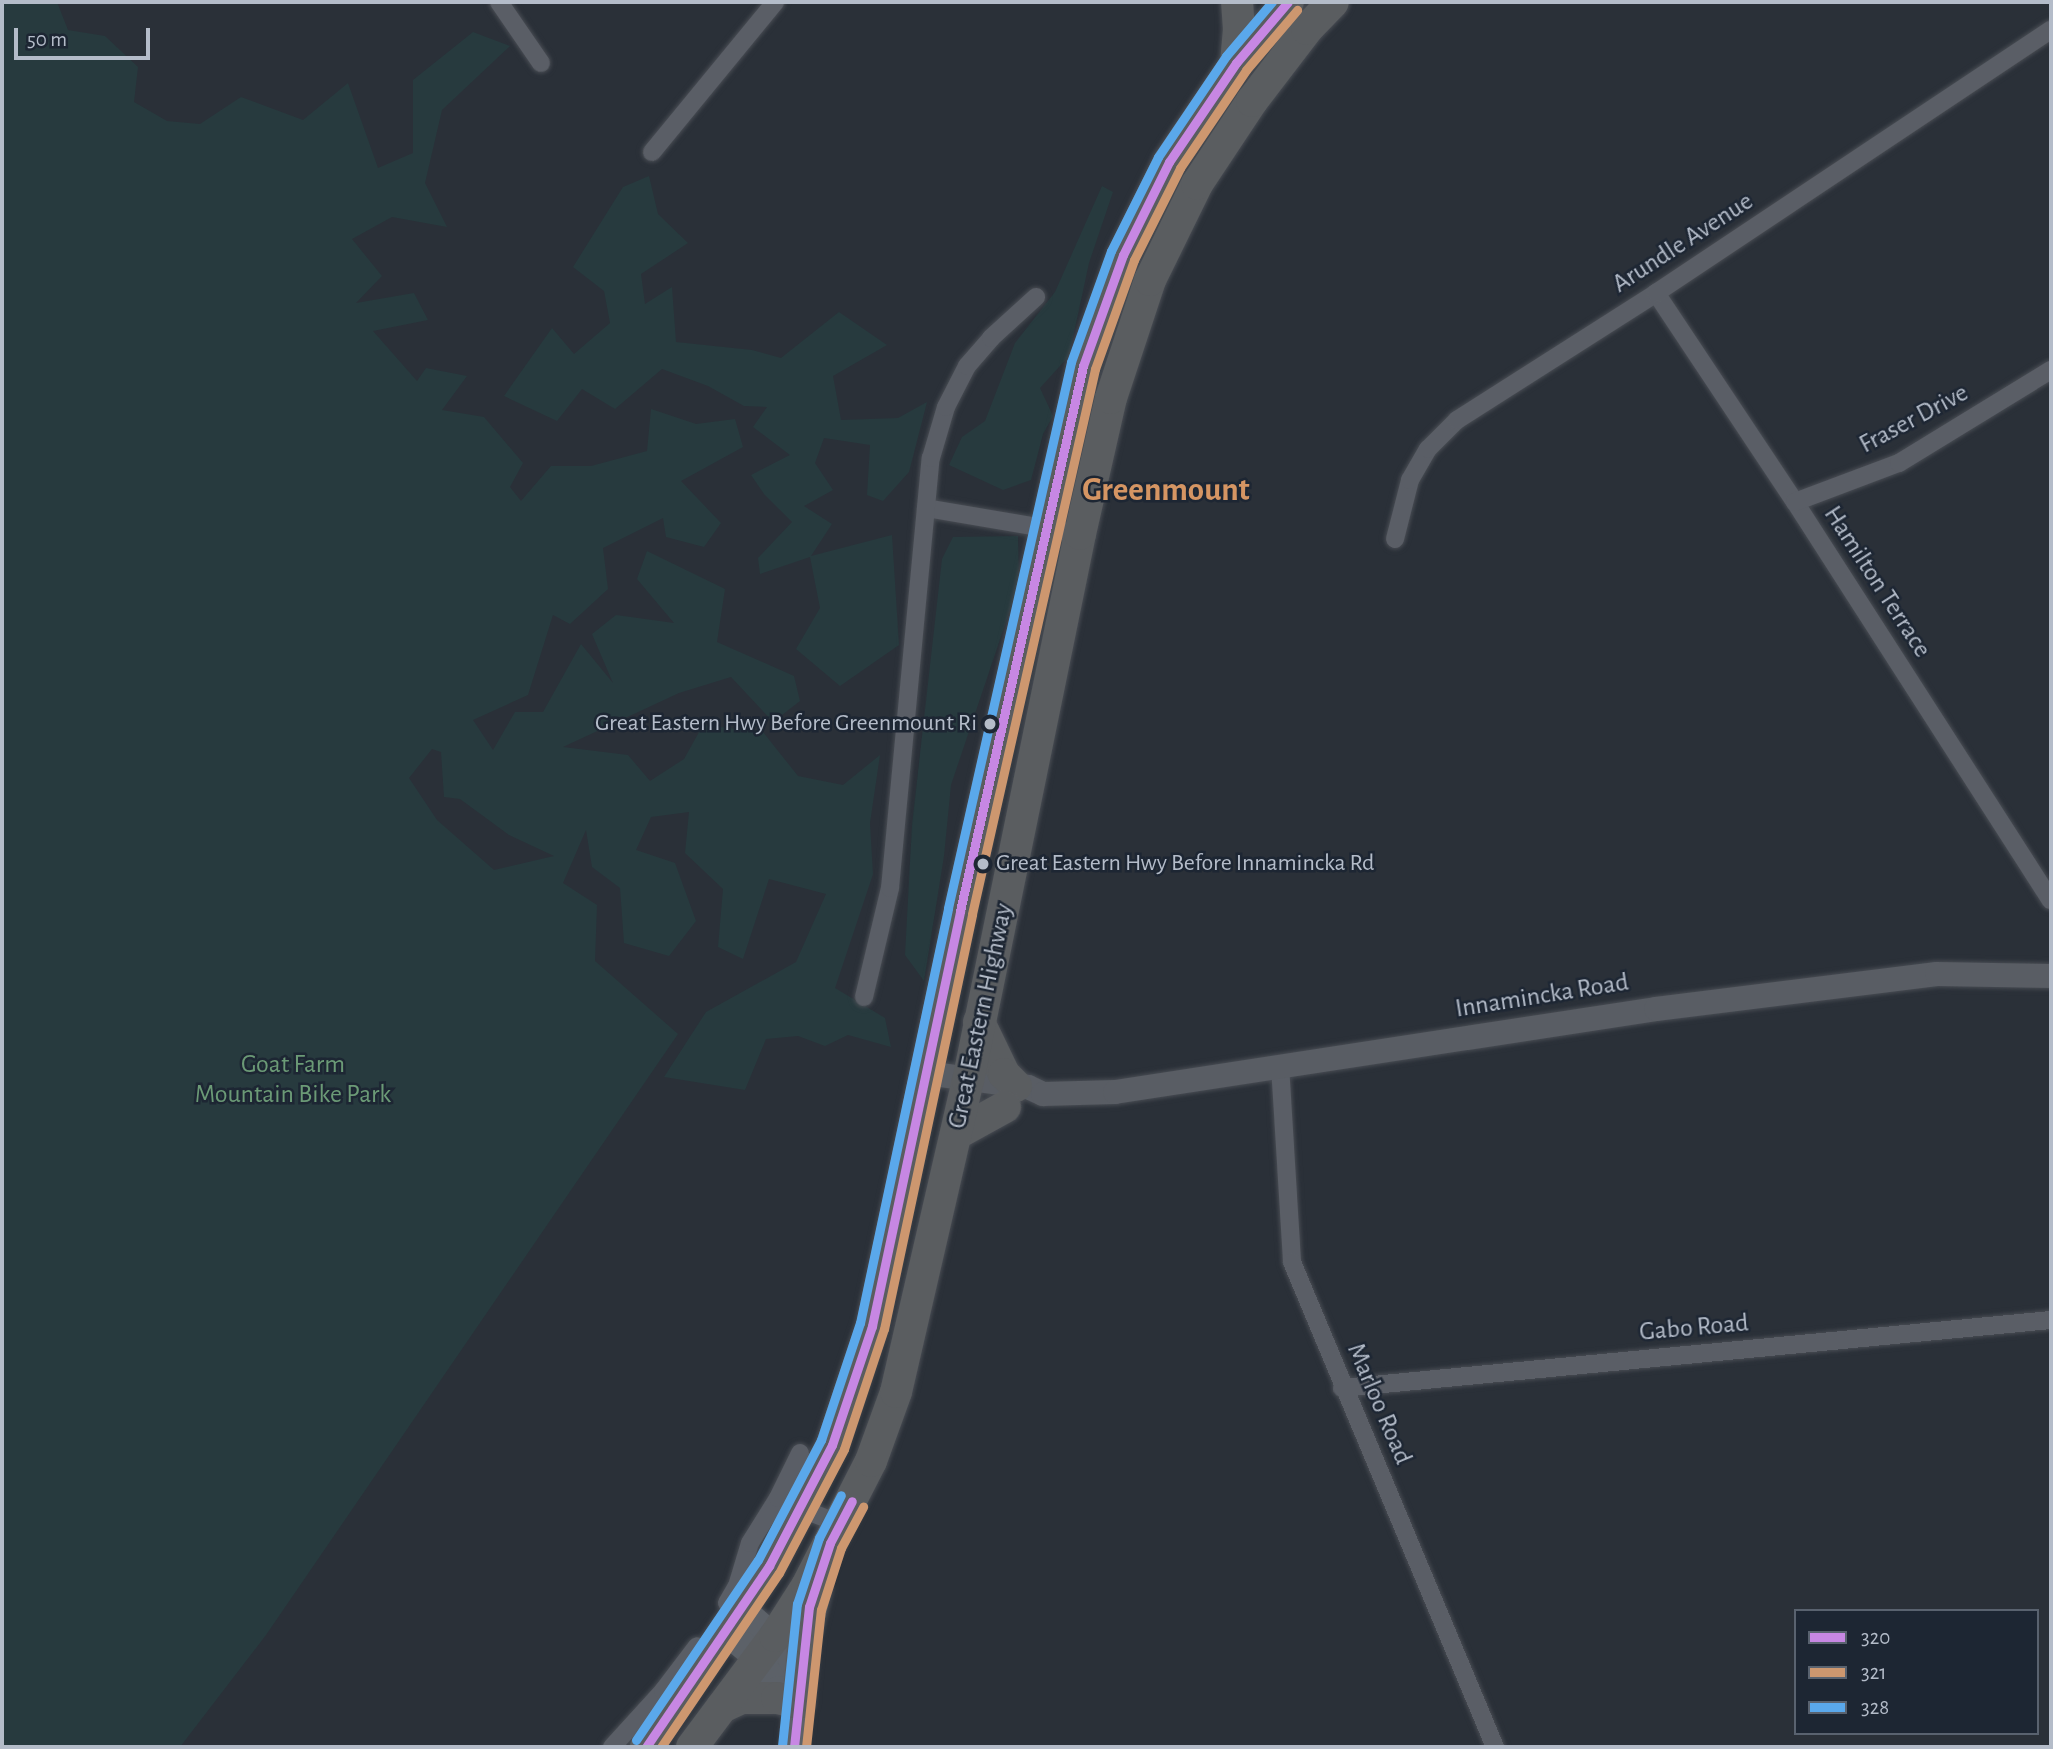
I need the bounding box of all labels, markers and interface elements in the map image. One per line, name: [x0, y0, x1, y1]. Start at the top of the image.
scale bar: [18, 14, 154, 58]
text: 50 m: [27, 29, 67, 50]
street label: Arundle Avenue: [1607, 186, 1759, 300]
street label: Fraser Drive: [1854, 377, 1974, 461]
district label: Greenmount: [1082, 471, 1250, 511]
street label: Hamilton Terrace: [1816, 500, 1938, 664]
place label: Great Eastern Hwy Before Greenmount Ri: [595, 710, 977, 738]
marker: Great Eastern Hwy Before Greenmount Ri: [983, 717, 997, 731]
place label: Great Eastern Hwy Before Innamincka Rd: [996, 850, 1374, 878]
marker: Great Eastern Hwy Before Innamincka Rd: [976, 857, 990, 871]
street label: Great Eastern Highway: [942, 901, 1020, 1131]
street label: Innamincka Road: [1453, 967, 1631, 1025]
park label: Goat Farm Mountain Bike Park: [195, 1049, 391, 1110]
street label: Gabo Road: [1638, 1308, 1750, 1348]
street label: Marloo Road: [1340, 1339, 1418, 1469]
legend: [1794, 1609, 2039, 1735]
text: 320: [1861, 1627, 1890, 1648]
text: 321: [1861, 1662, 1886, 1683]
text: 328: [1861, 1697, 1889, 1718]

